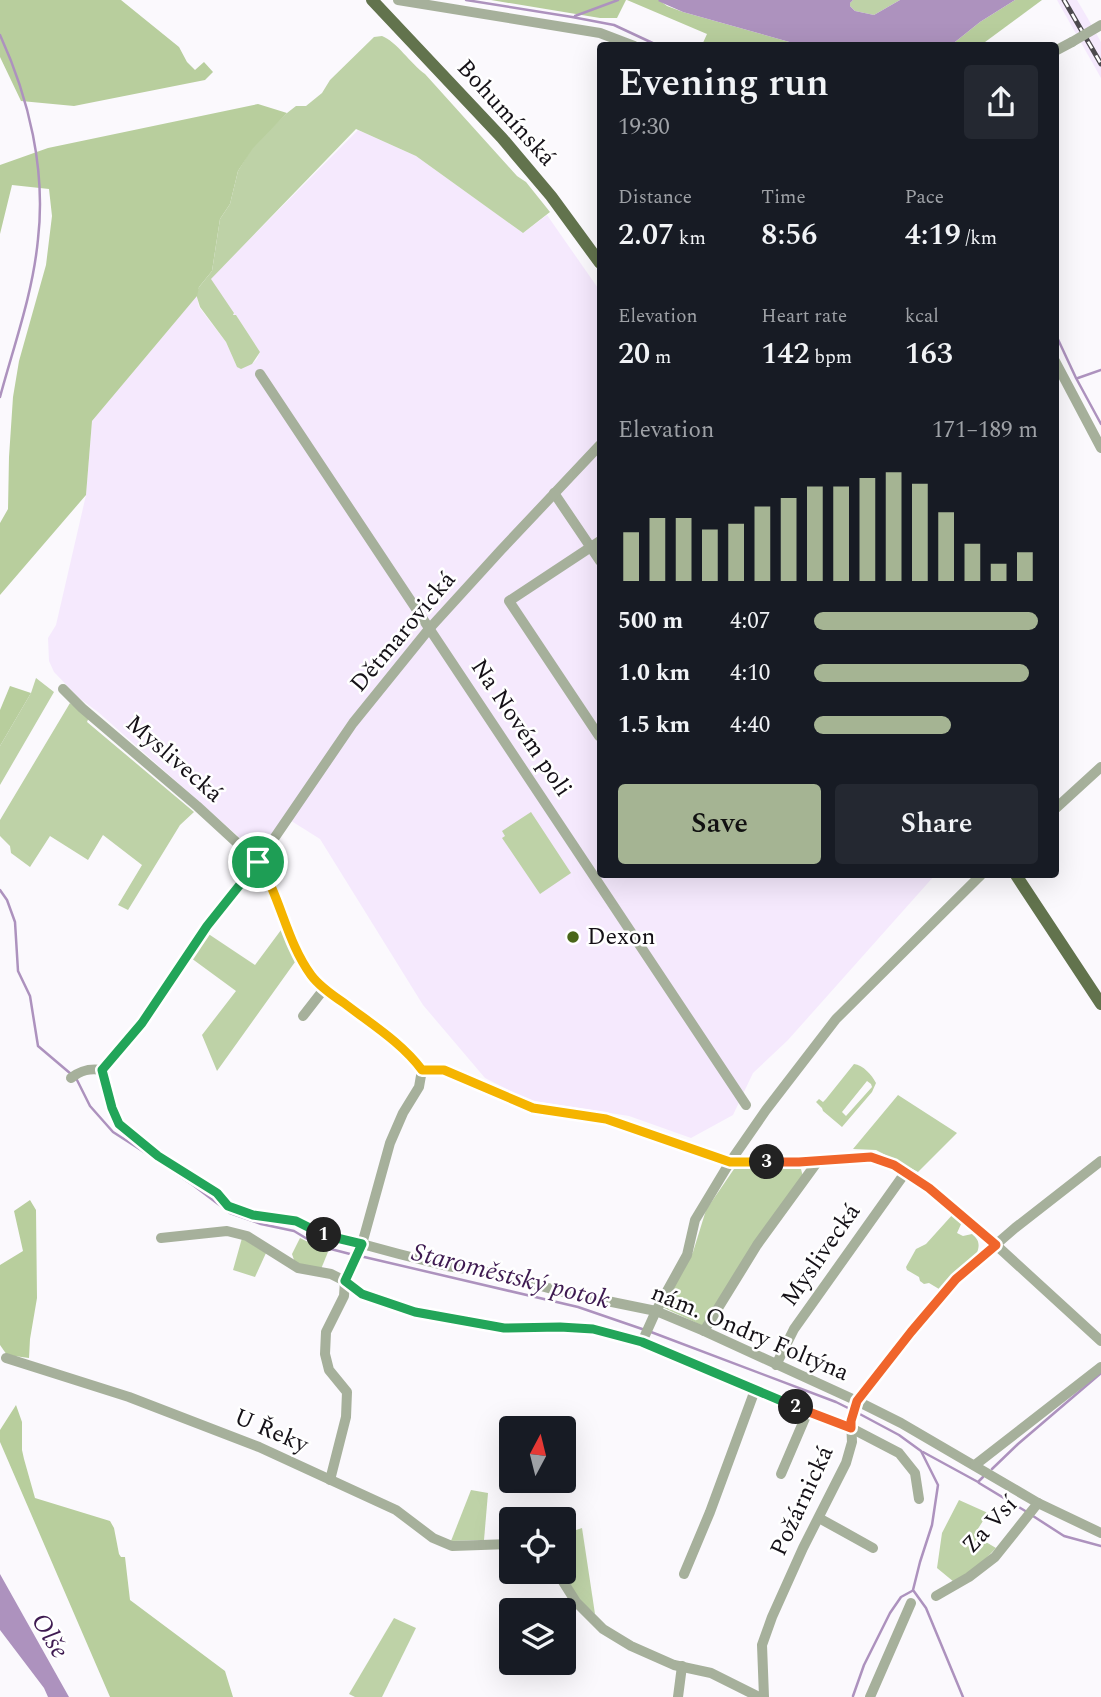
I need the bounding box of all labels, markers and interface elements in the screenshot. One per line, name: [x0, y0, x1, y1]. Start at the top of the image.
street label: Bohumínská: [448, 51, 564, 175]
text: Evening run: [618, 55, 829, 113]
button: share: [964, 65, 1038, 139]
text: 19:30: [618, 110, 670, 145]
text: Distance: [618, 183, 692, 212]
text: Time: [761, 183, 806, 212]
text: Pace: [905, 183, 944, 212]
text: 2.07: [618, 212, 674, 258]
text: 8:56: [761, 212, 817, 258]
text: 4:19: [905, 212, 961, 258]
text: km: [674, 224, 706, 253]
text: /km: [961, 224, 997, 253]
text: Elevation: [618, 302, 698, 331]
text: Heart rate: [761, 302, 847, 331]
text: kcal: [905, 302, 939, 331]
text: 20: [618, 331, 650, 377]
text: 142: [761, 331, 810, 377]
text: 163: [905, 331, 953, 377]
text: m: [650, 343, 671, 372]
text: bpm: [810, 343, 852, 372]
text: Elevation: [618, 413, 714, 448]
text: 171–189 m: [932, 413, 1038, 448]
street label: Dětmarovická: [341, 563, 465, 701]
text: 500 m: [618, 604, 683, 639]
text: 4:07: [730, 604, 770, 639]
street label: Na Novém poli: [461, 652, 581, 804]
text: 1.0 km: [618, 656, 690, 691]
text: 4:10: [730, 656, 770, 691]
street label: Myslivecká: [117, 706, 231, 812]
text: 1.5 km: [618, 708, 690, 743]
text: 4:40: [730, 708, 770, 743]
button: Save: [618, 784, 821, 864]
button: Share: [835, 784, 1038, 864]
pin: [228, 832, 288, 892]
icon: arrive: [239, 843, 277, 881]
place label: Dexon: [587, 919, 656, 955]
marker: Dexon: [565, 929, 581, 945]
pin: 3: [750, 1144, 784, 1180]
text: 3: [761, 1147, 772, 1176]
street label: Myslivecká: [772, 1196, 870, 1314]
pin: 1: [306, 1218, 342, 1252]
text: 1: [318, 1220, 329, 1249]
water label: Staroměstský potok: [408, 1232, 614, 1320]
street label: nám. Ondry Foltýna: [646, 1275, 855, 1391]
pin: 2: [778, 1390, 814, 1424]
text: 2: [790, 1392, 801, 1421]
street label: U Řeky: [228, 1399, 315, 1463]
north arrow: [499, 1416, 576, 1493]
map controls: [499, 1416, 576, 1675]
street label: Požárnická: [761, 1440, 843, 1562]
street label: Za Vsí: [954, 1487, 1027, 1562]
button: locate: [499, 1507, 576, 1584]
button: layers: [499, 1598, 576, 1675]
water label: Olše: [21, 1605, 79, 1667]

